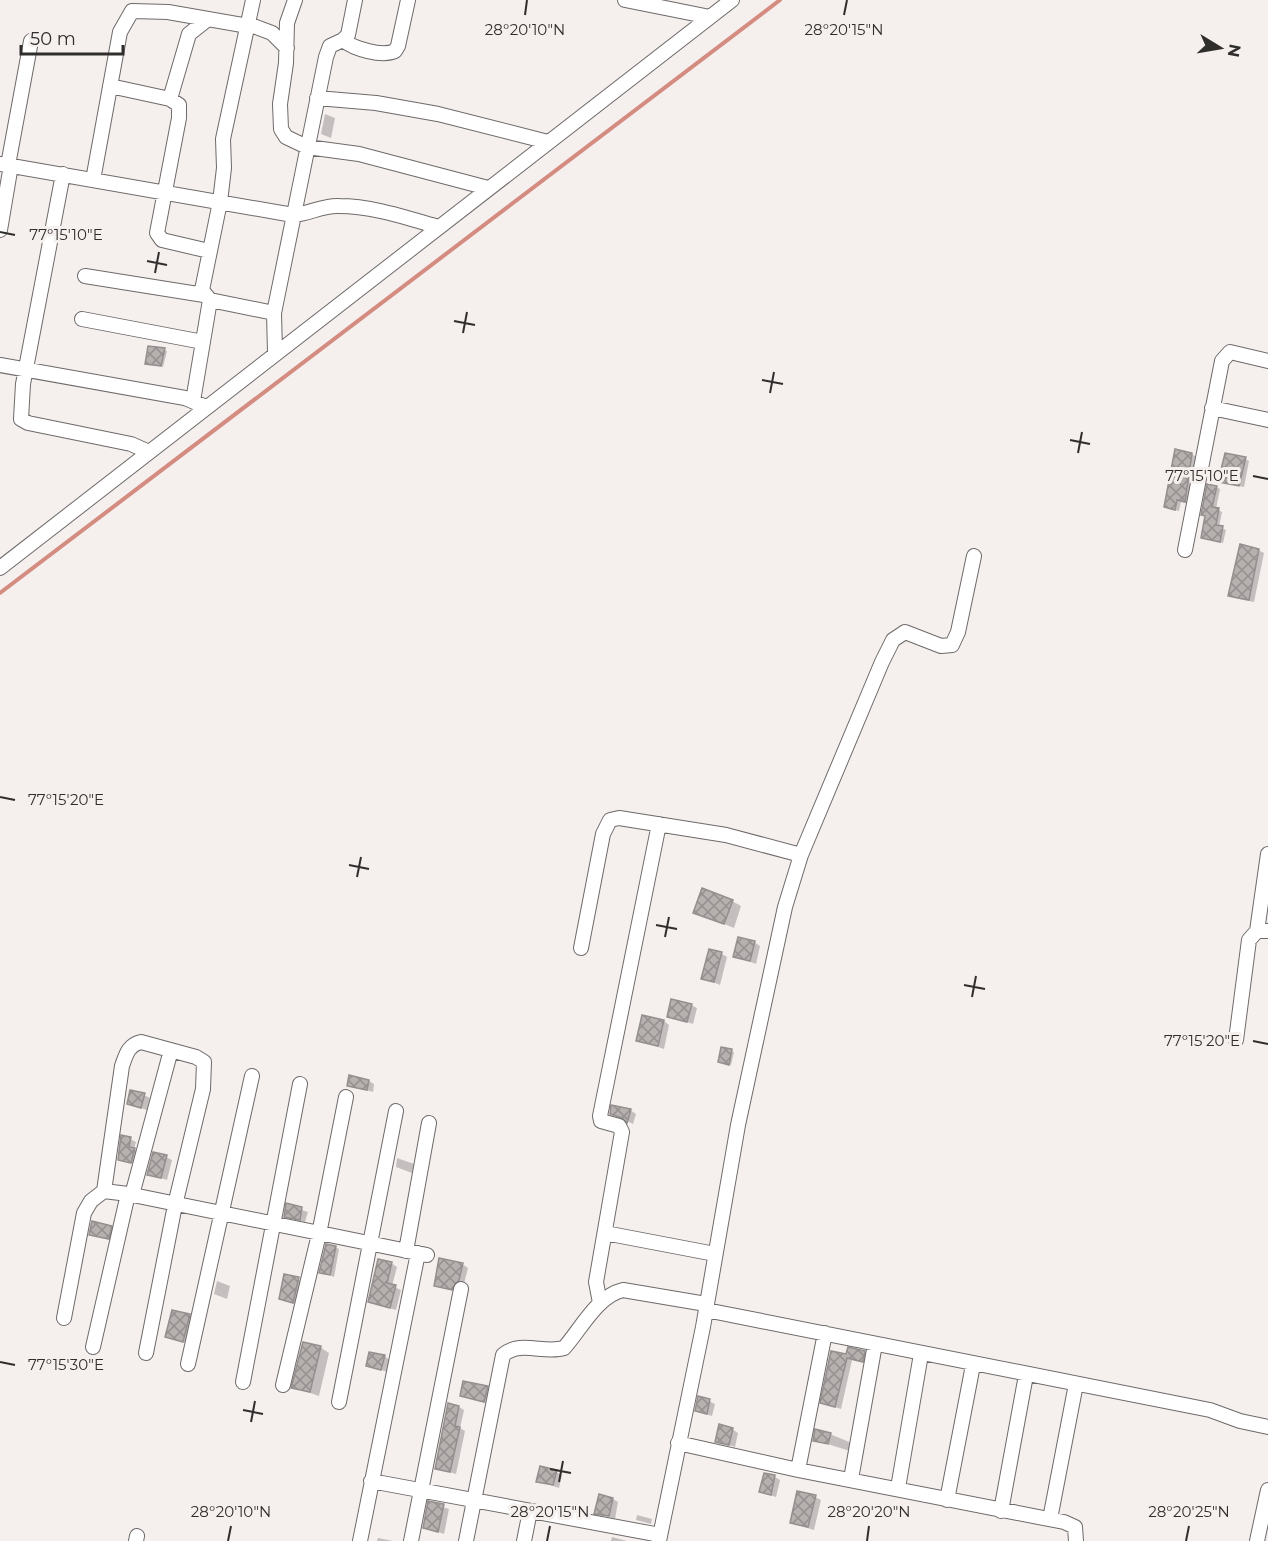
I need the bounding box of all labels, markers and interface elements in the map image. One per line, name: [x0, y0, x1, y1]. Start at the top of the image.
scale bar: [21, 18, 123, 56]
north arrow: [1190, 18, 1250, 78]
text: 28°20'10"N: [485, 20, 565, 39]
text: 28°20'15"N: [805, 20, 883, 39]
text: 50 m: [30, 28, 76, 50]
text: N: [1224, 43, 1245, 59]
text: 77°15'10"E: [29, 225, 103, 244]
text: 77°15'10"E: [1165, 466, 1239, 485]
text: 77°15'20"E: [28, 790, 104, 809]
text: 77°15'20"E: [1164, 1031, 1240, 1050]
text: 77°15'30"E: [28, 1355, 104, 1374]
text: 28°20'10"N: [191, 1502, 271, 1521]
text: 28°20'15"N: [511, 1502, 589, 1521]
text: 28°20'20"N: [827, 1502, 911, 1521]
text: 28°20'25"N: [1148, 1502, 1230, 1521]

